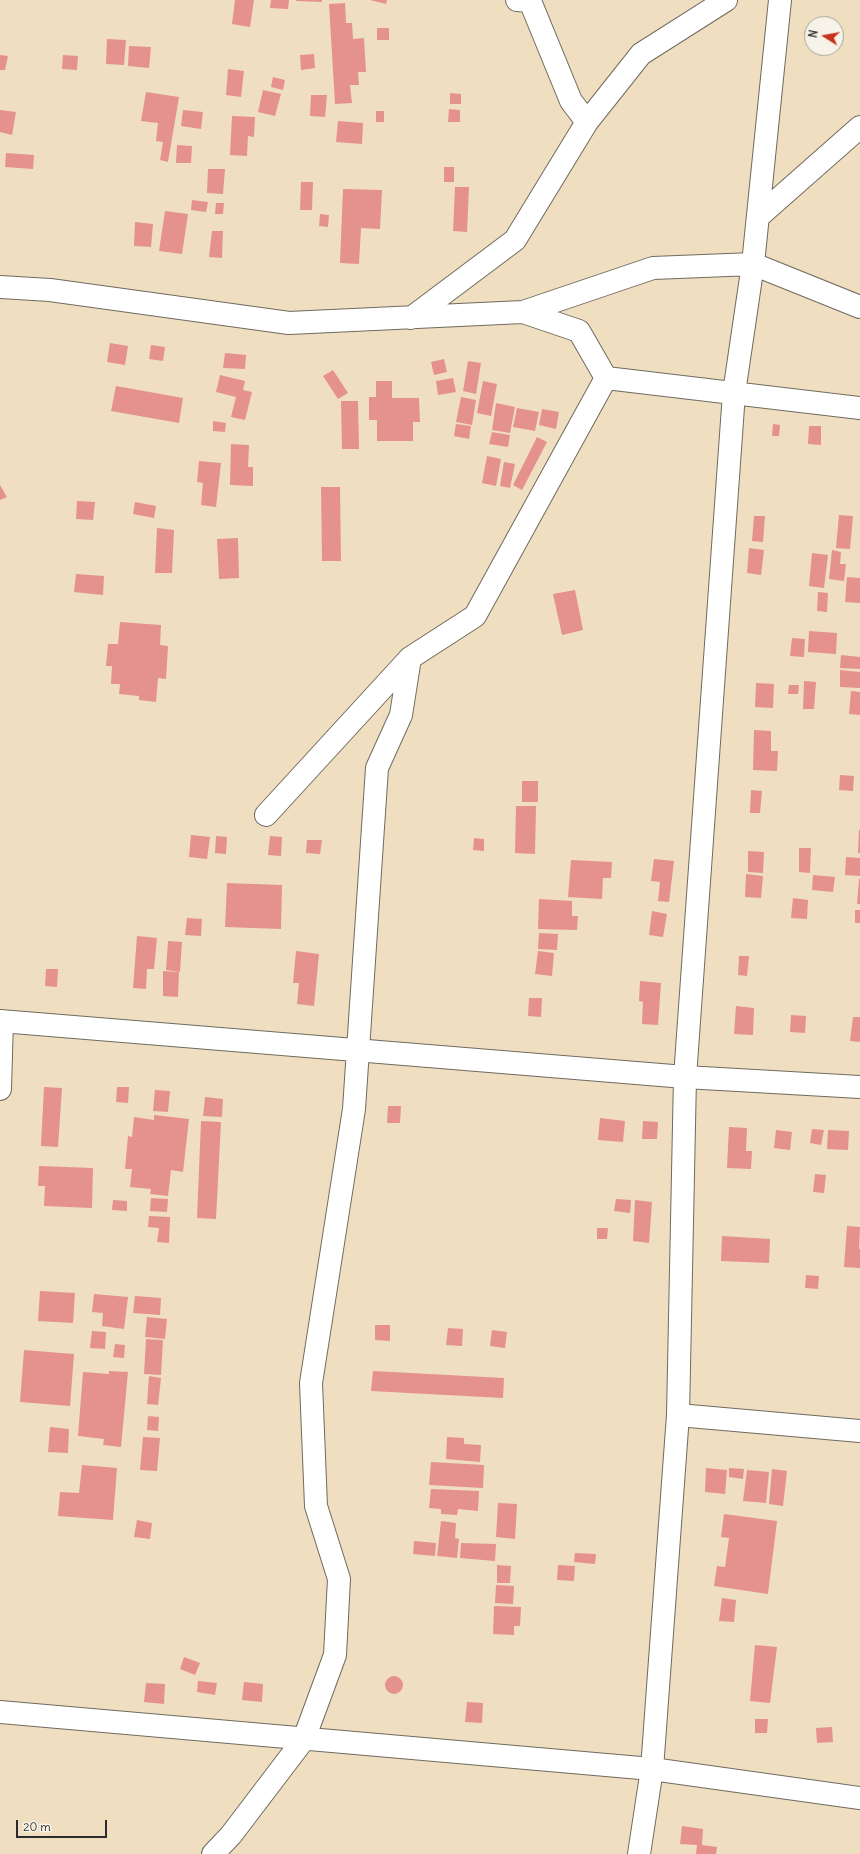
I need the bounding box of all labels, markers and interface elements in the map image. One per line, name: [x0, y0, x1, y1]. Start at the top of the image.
north arrow: [804, 16, 844, 56]
text: N: [806, 29, 821, 39]
scale bar: [18, 1812, 109, 1838]
text: 20 m: [23, 1819, 51, 1834]

